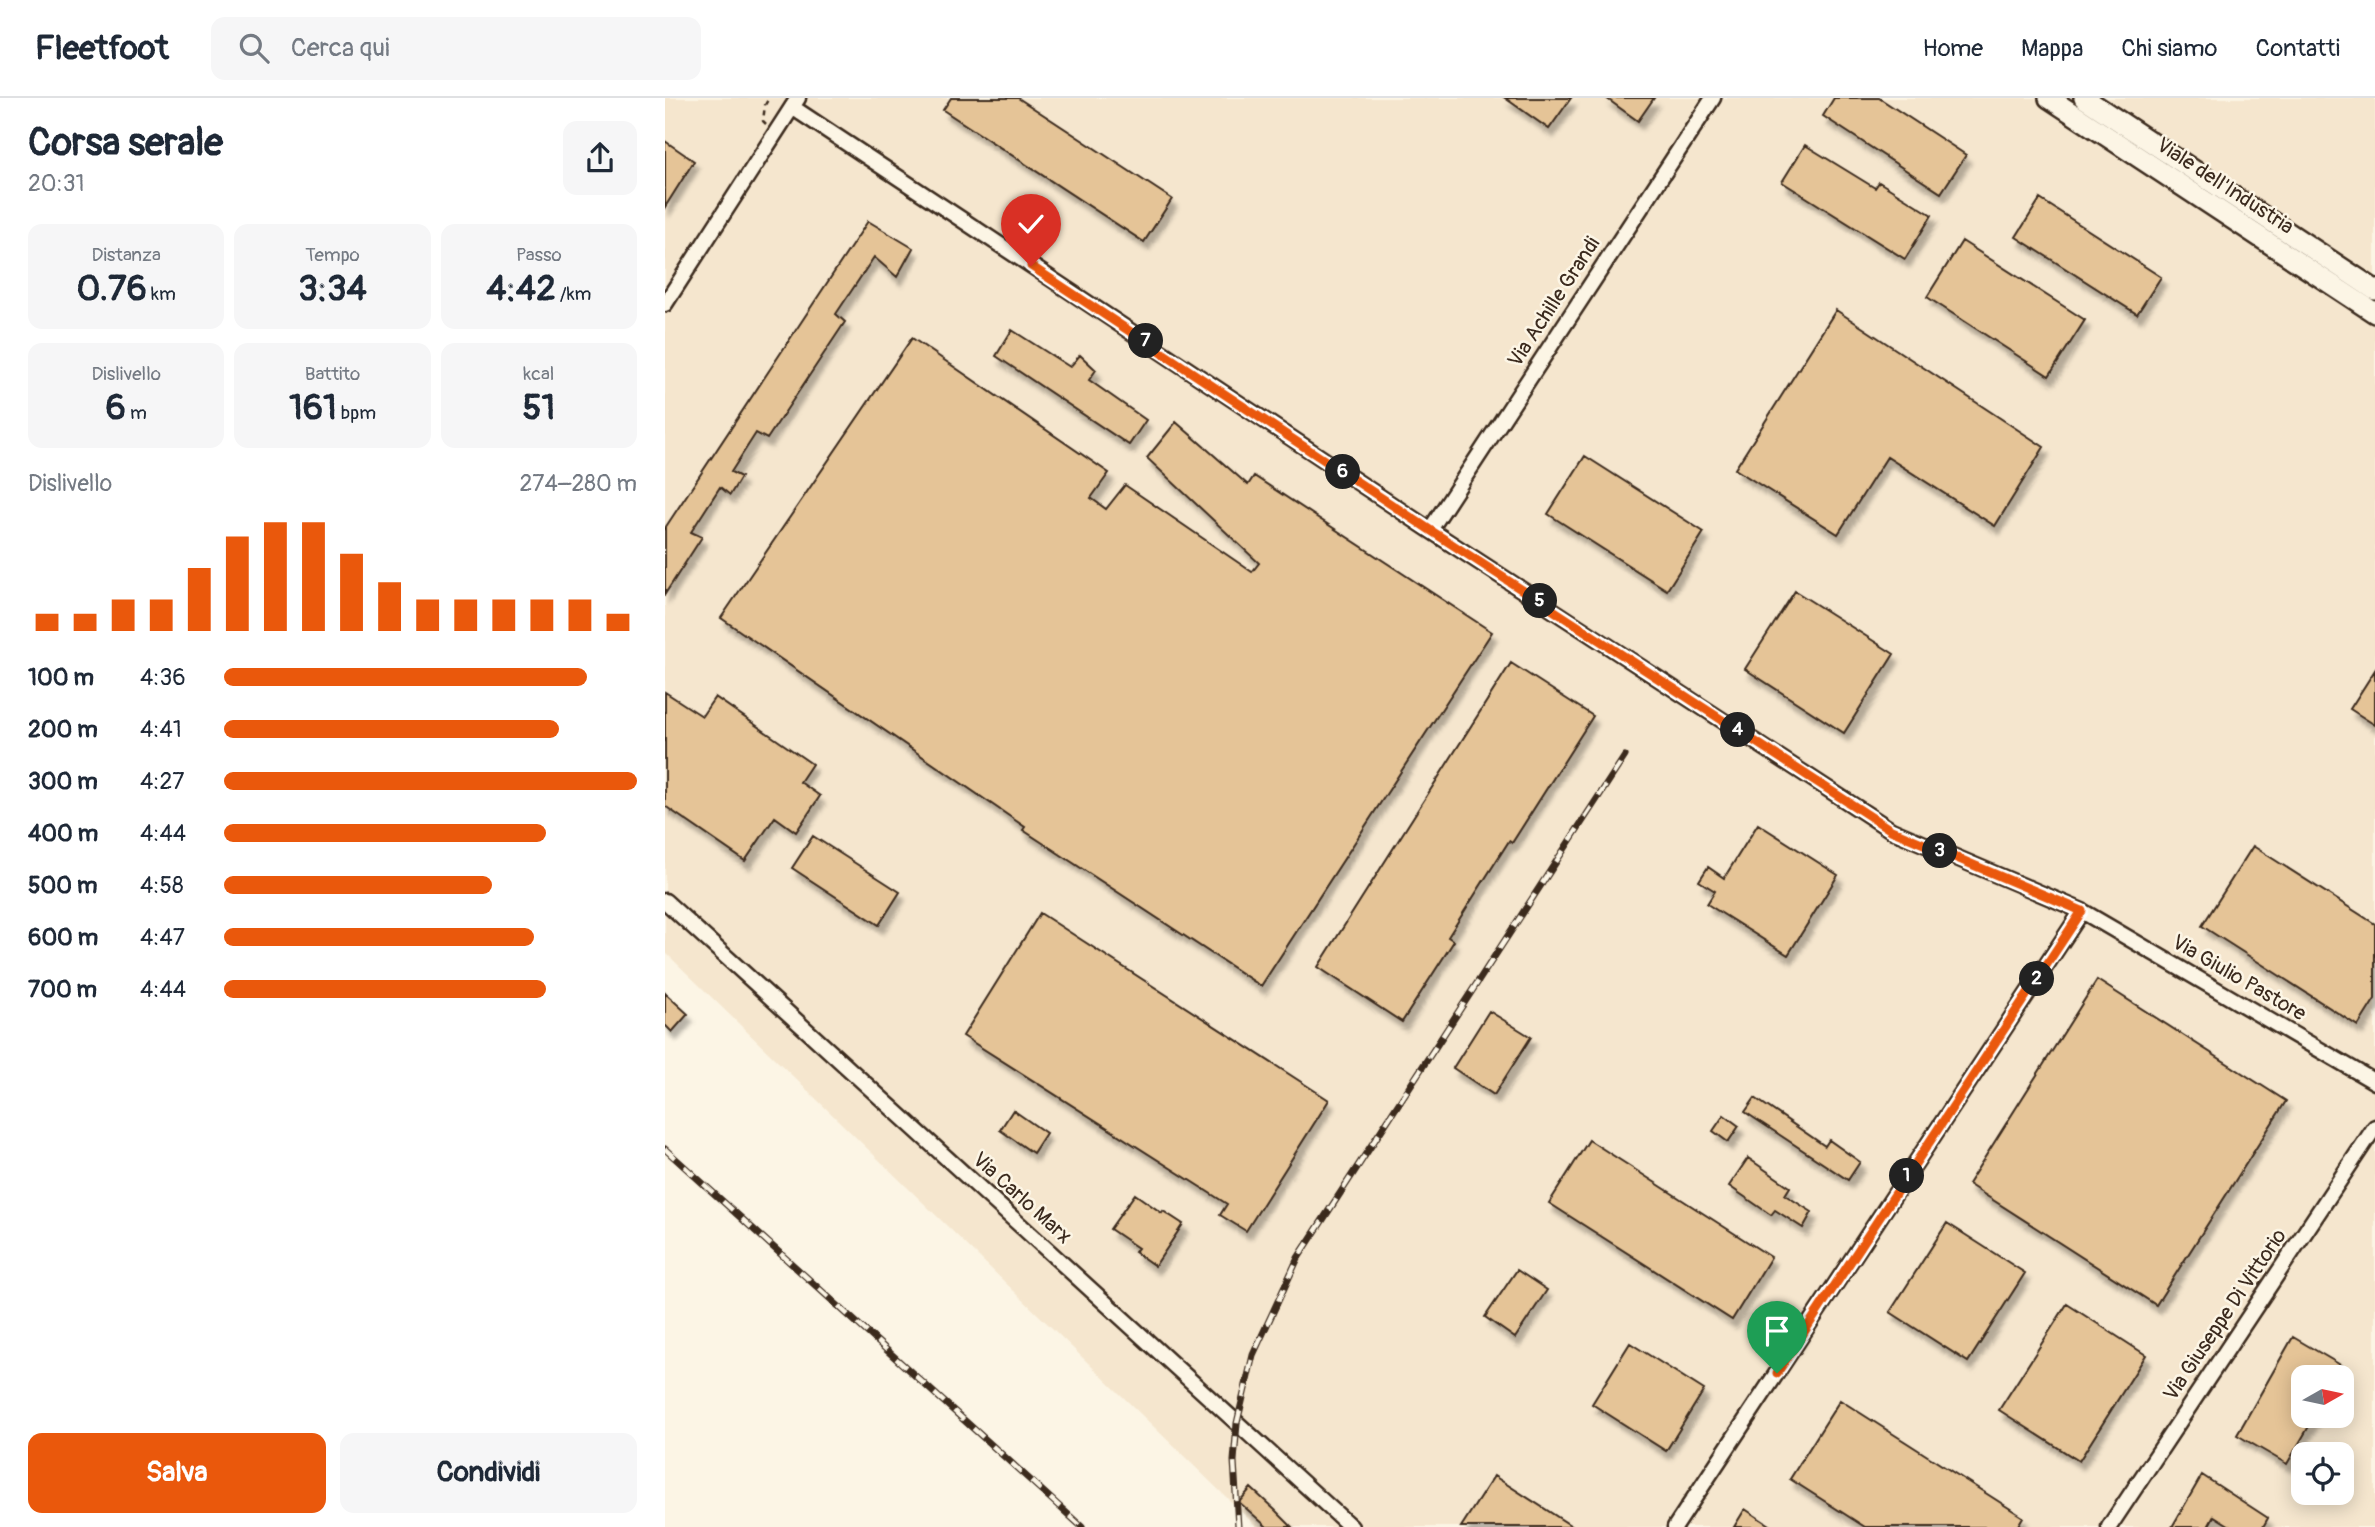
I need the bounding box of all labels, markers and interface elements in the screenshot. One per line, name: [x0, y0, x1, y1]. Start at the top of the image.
search box: [211, 17, 701, 80]
text: Fleetfoot: [35, 28, 169, 69]
icon: search: [235, 29, 273, 67]
text: Cerca qui: [291, 32, 390, 64]
text: Home: [1923, 34, 1983, 63]
text: Mappa: [2021, 34, 2083, 63]
text: Chi siamo: [2121, 34, 2217, 63]
text: Contatti: [2255, 34, 2340, 63]
text: Corsa serale: [28, 119, 223, 167]
button: share: [563, 121, 637, 195]
street label: Viale dell'Industria: [2151, 132, 2299, 240]
text: 20:31: [28, 169, 85, 198]
pin: [1001, 194, 1061, 266]
icon: check: [1012, 205, 1050, 243]
street label: Via Achille Grandi: [1502, 231, 1606, 372]
text: Distanza: [92, 243, 161, 267]
text: Tempo: [305, 243, 360, 267]
text: Passo: [516, 243, 562, 267]
text: 0.76: [76, 267, 147, 311]
text: 3:34: [298, 267, 367, 311]
text: 4:42: [486, 267, 556, 311]
text: km: [147, 282, 176, 306]
text: /km: [556, 282, 591, 306]
pin: 7: [1128, 324, 1163, 358]
text: 7: [1140, 328, 1151, 352]
text: Dislivello: [91, 362, 161, 386]
text: Battito: [305, 362, 360, 386]
text: kcal: [523, 362, 554, 386]
text: 6: [105, 386, 126, 430]
text: 161: [289, 386, 337, 430]
text: 51: [522, 386, 555, 430]
text: m: [126, 401, 147, 425]
text: bpm: [337, 401, 376, 425]
pin: 6: [1325, 454, 1361, 490]
text: 6: [1337, 459, 1348, 483]
text: Dislivello: [28, 469, 112, 498]
text: 274–280 m: [520, 469, 637, 498]
pin: 5: [1523, 584, 1557, 618]
text: 5: [1534, 588, 1545, 612]
text: 100 m: [28, 663, 94, 692]
text: 4:36: [140, 663, 186, 692]
pin: 4: [1721, 712, 1755, 748]
text: 200 m: [28, 715, 98, 744]
text: 4:41: [140, 715, 182, 744]
text: 4: [1732, 717, 1743, 741]
text: 300 m: [28, 767, 98, 796]
text: 4:27: [140, 767, 185, 796]
text: 400 m: [28, 819, 98, 848]
text: 4:44: [140, 819, 186, 848]
pin: 3: [1923, 834, 1957, 868]
text: 3: [1934, 838, 1945, 862]
text: 500 m: [28, 871, 97, 900]
text: 4:58: [140, 871, 184, 900]
text: 600 m: [28, 923, 98, 952]
text: 4:47: [140, 923, 185, 952]
street label: Via Giulio Pastore: [2167, 929, 2311, 1028]
pin: 2: [2019, 962, 2055, 996]
text: 2: [2031, 966, 2042, 990]
text: 700 m: [28, 975, 97, 1004]
text: 4:44: [140, 975, 186, 1004]
street label: Via Carlo Marx: [967, 1146, 1077, 1250]
pin: 1: [1889, 1158, 1925, 1194]
text: 1: [1903, 1163, 1910, 1187]
street label: Via Giuseppe Di Vittorio: [2157, 1224, 2293, 1406]
pin: [1747, 1301, 1807, 1373]
icon: arrive: [1758, 1312, 1796, 1350]
north arrow: [2291, 1365, 2354, 1428]
map controls: [2291, 1365, 2354, 1505]
button: Salva: [28, 1433, 326, 1513]
button: Condividi: [340, 1433, 637, 1513]
button: locate: [2291, 1442, 2354, 1505]

